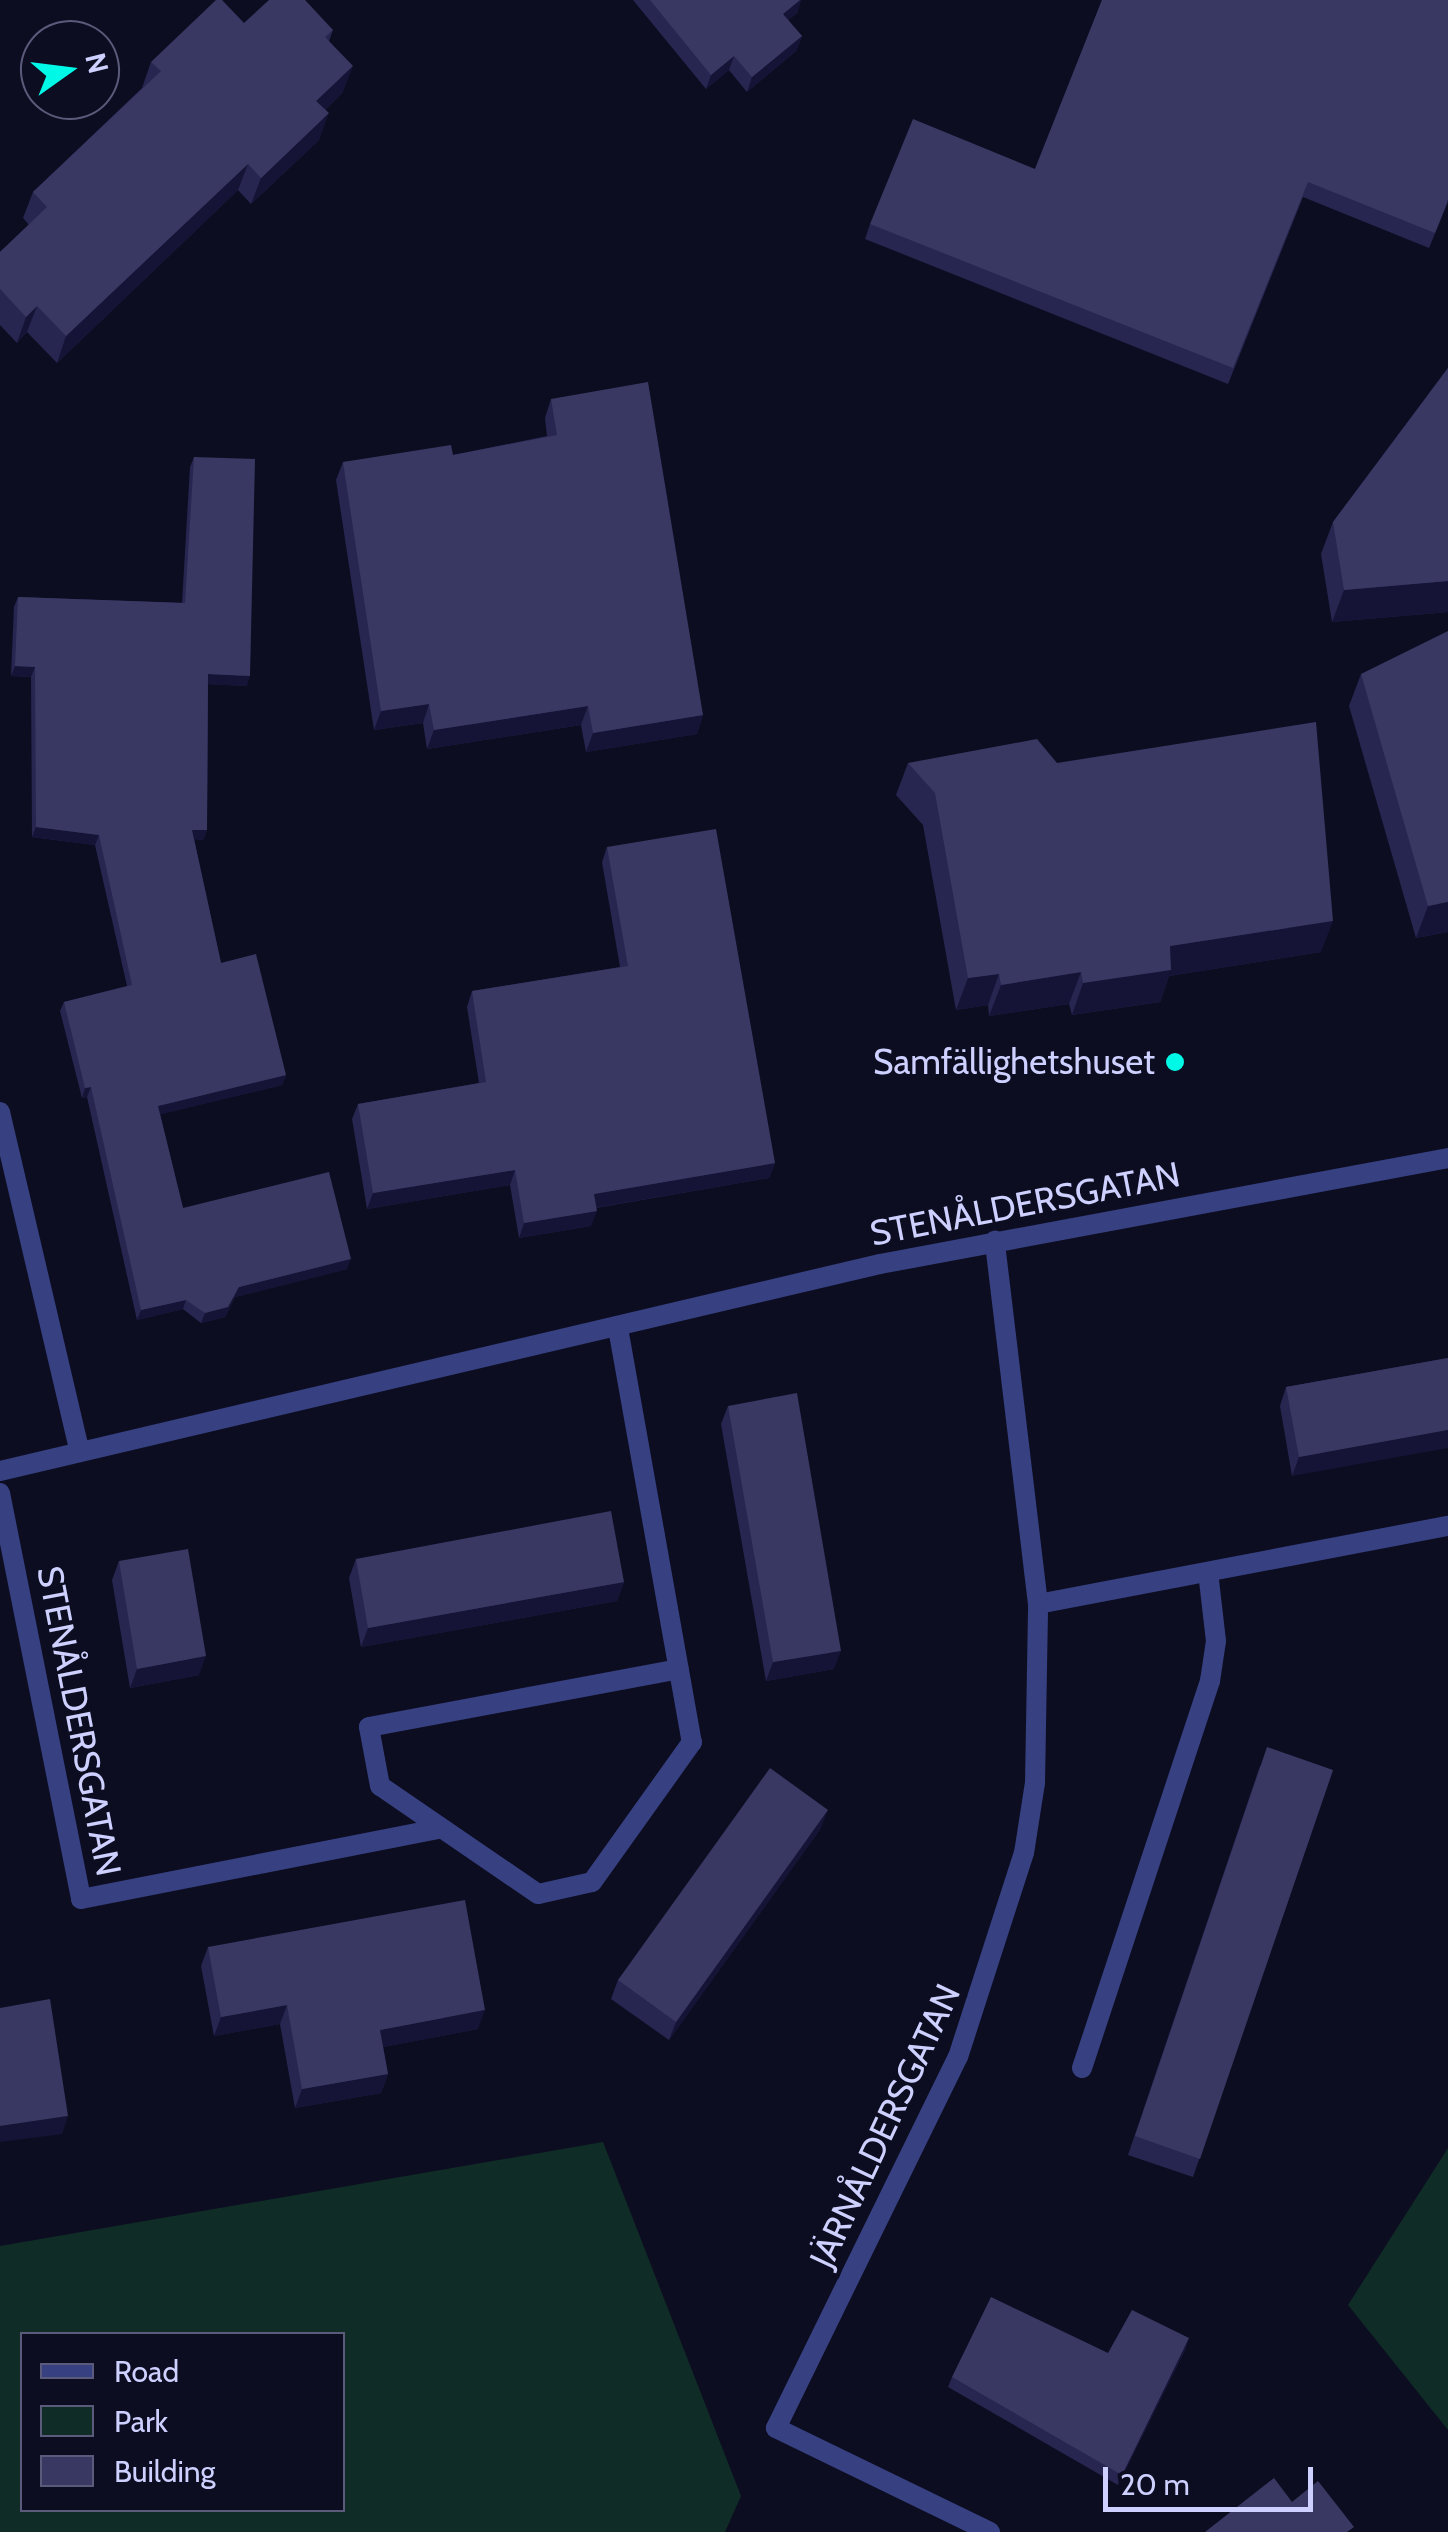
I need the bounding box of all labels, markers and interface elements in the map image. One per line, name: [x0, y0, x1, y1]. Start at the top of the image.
north arrow: [20, 20, 120, 120]
text: N: [78, 50, 116, 77]
place label: Samfällighetshuset: [873, 1041, 1155, 1083]
marker: Samfällighetshuset: [1164, 1051, 1186, 1073]
street label: STENÅLDERSGATAN: [867, 1153, 1183, 1255]
street label: STENÅLDERSGATAN: [28, 1563, 130, 1879]
street label: JÄRNÅLDERSGATAN: [801, 1978, 969, 2274]
legend: [20, 2332, 345, 2512]
text: Road: [114, 2353, 179, 2390]
text: Park: [114, 2403, 168, 2440]
scale bar: [1108, 2447, 1318, 2509]
text: Building: [114, 2453, 216, 2490]
text: 20 m: [1120, 2466, 1190, 2503]

